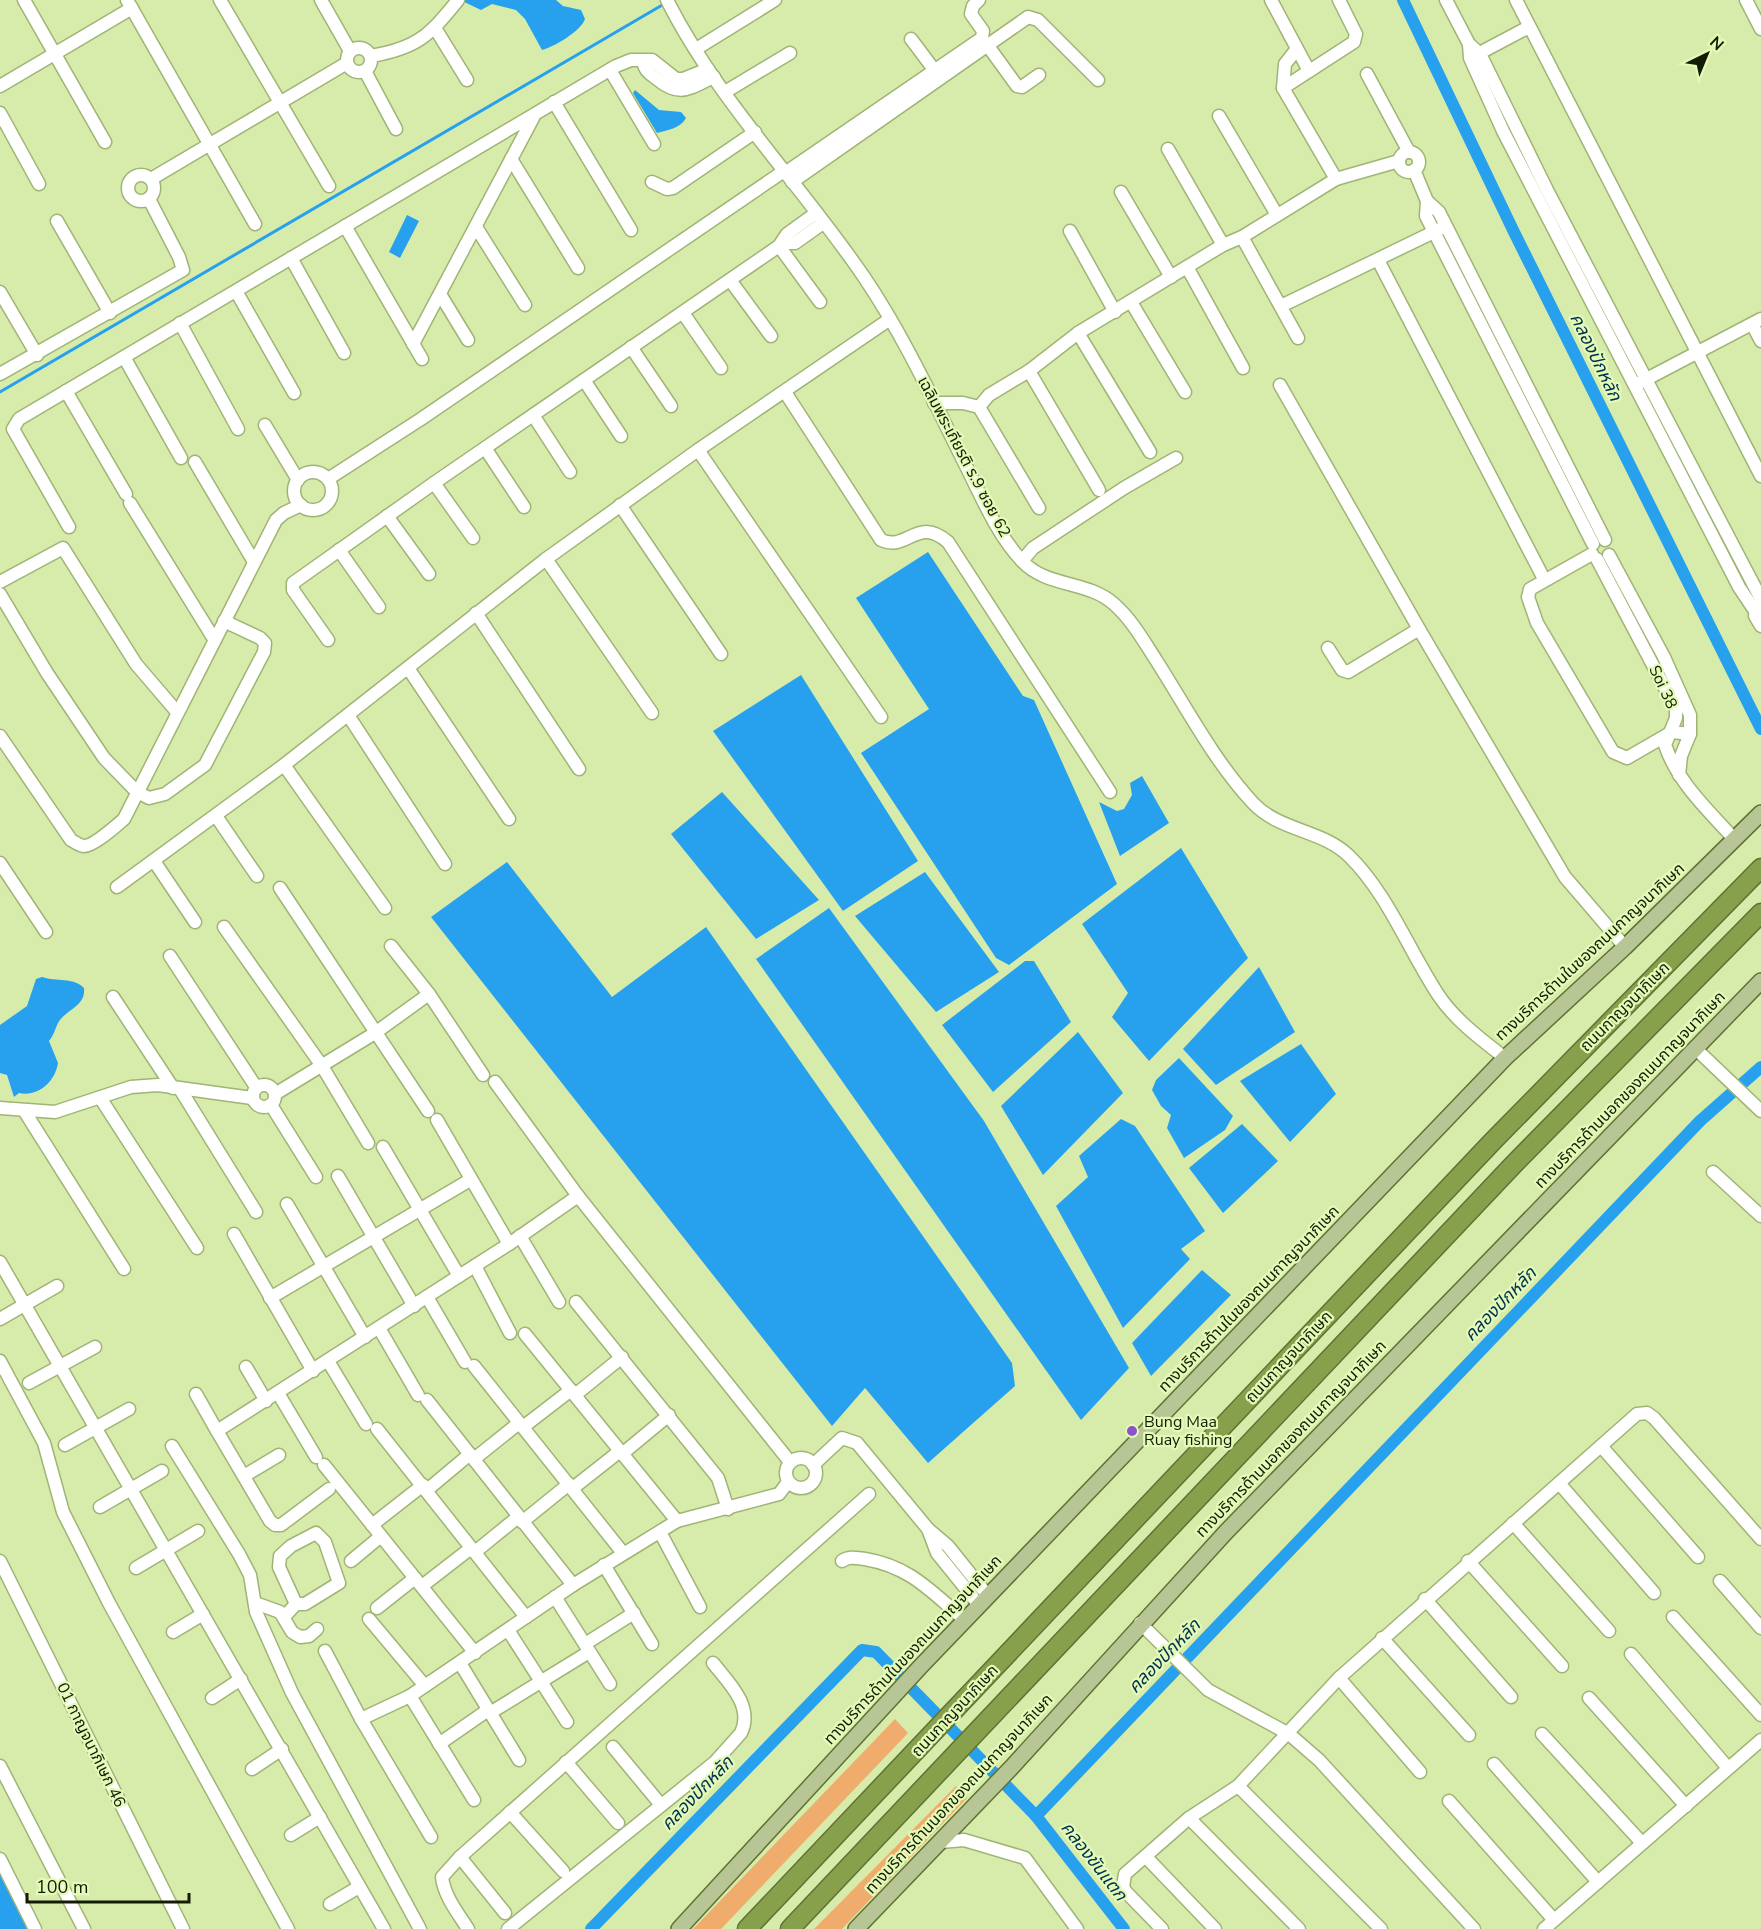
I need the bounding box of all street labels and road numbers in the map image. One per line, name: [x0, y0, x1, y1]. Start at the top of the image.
street label: เฉลิมพระเกียรติ ร.9 ซอย 62: [912, 373, 1016, 541]
street label: Soi 38: [1643, 662, 1683, 712]
street label: ทางบริการด้านในของถนนกาญจนาภิเษก: [1491, 859, 1689, 1045]
street label: ถนนกาญจนาภิเษก: [1576, 958, 1674, 1056]
street label: ทางบริการด้านนอกของถนนกาญจนาภิเษก: [1530, 987, 1730, 1193]
street label: ทางบริการด้านในของถนนกาญจนาภิเษก: [1155, 1202, 1343, 1396]
street label: ถนนกาญจนาภิเษก: [1241, 1307, 1337, 1407]
street label: ทางบริการด้านนอกของถนนกาญจนาภิเษก: [1191, 1336, 1391, 1542]
street label: ทางบริการด้านในของถนนกาญจนาภิเษก: [820, 1551, 1006, 1749]
street label: ถนนกาญจนาภิเษก: [907, 1661, 1003, 1761]
street label: 01 กาญจนาภิเษก 46: [51, 1679, 131, 1811]
street label: ทางบริการด้านนอกของถนนกาญจนาภิเษก: [860, 1689, 1058, 1899]

